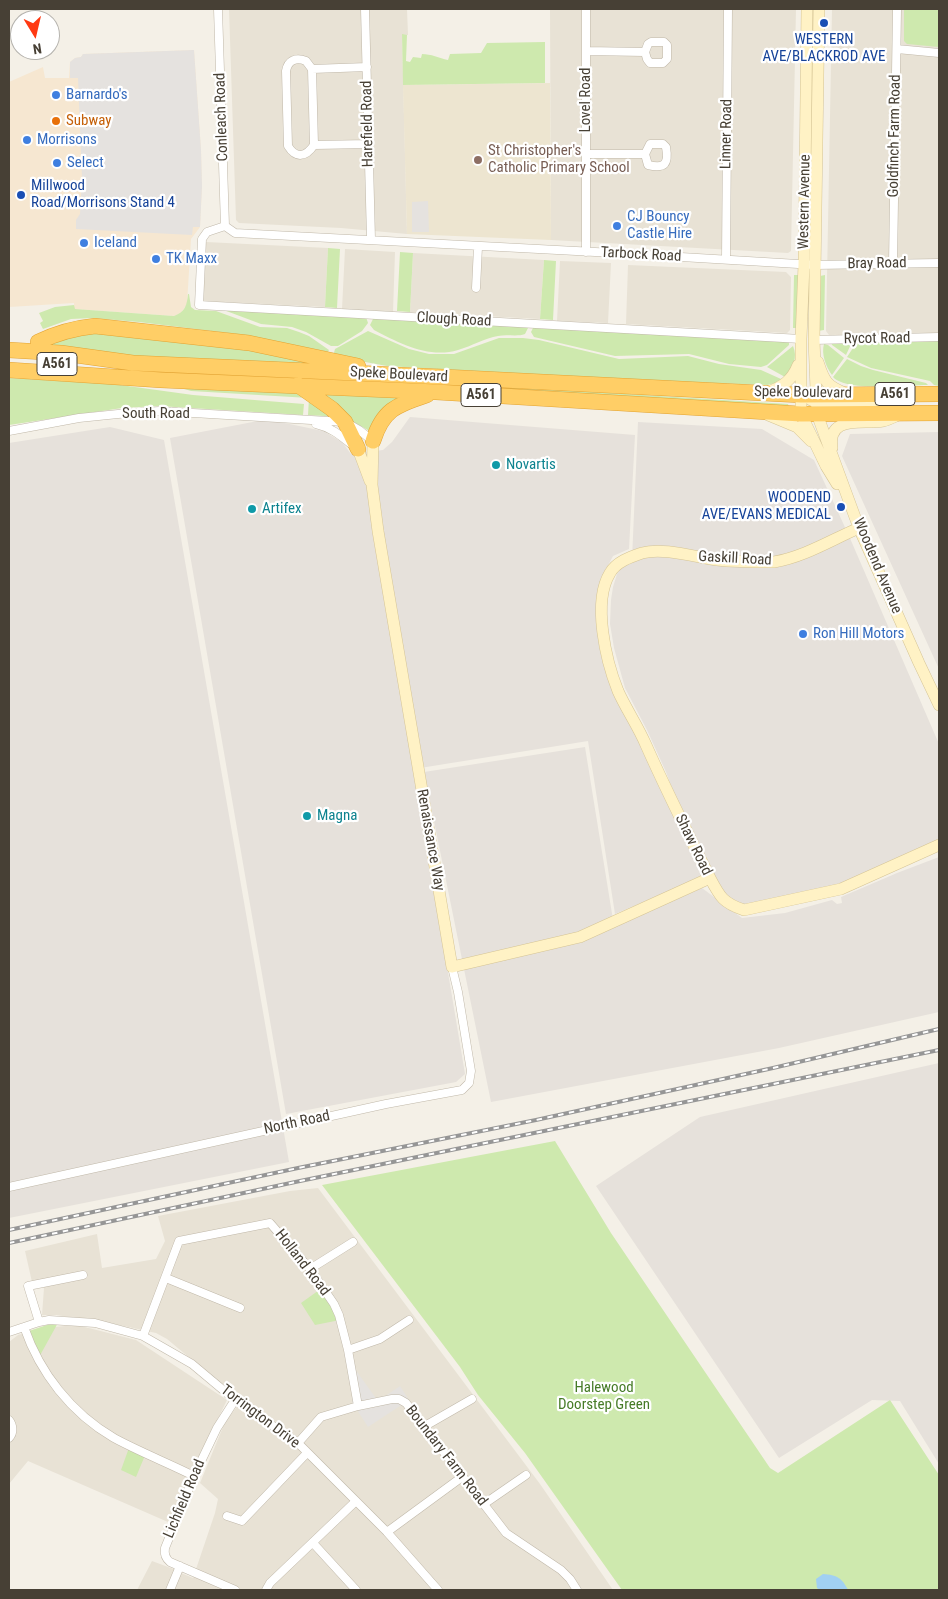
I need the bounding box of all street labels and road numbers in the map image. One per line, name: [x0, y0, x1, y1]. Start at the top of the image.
street label: Lovel Road: [577, 68, 595, 132]
street label: Conleach Road: [211, 72, 233, 162]
street label: Goldfinch Farm Road: [885, 74, 905, 198]
street label: Harefield Road: [358, 80, 378, 168]
street label: Linner Road: [717, 99, 737, 169]
street label: Western Avenue: [795, 154, 815, 250]
street label: Tarbock Road: [600, 244, 682, 266]
street label: Bray Road: [847, 254, 907, 274]
street label: Clough Road: [416, 309, 492, 331]
street label: Rycot Road: [844, 329, 910, 349]
road number: A561: [37, 352, 77, 376]
street label: Speke Boulevard: [350, 363, 448, 387]
road number: A561: [875, 382, 915, 406]
street label: Speke Boulevard: [754, 383, 852, 403]
road number: A561: [461, 384, 501, 406]
street label: South Road: [122, 405, 190, 423]
street label: Woodend Avenue: [849, 516, 905, 616]
street label: Gaskill Road: [698, 548, 772, 570]
street label: Renaissance Way: [412, 788, 448, 892]
street label: Shaw Road: [671, 812, 715, 878]
street label: North Road: [262, 1107, 332, 1139]
street label: Holland Road: [271, 1226, 333, 1300]
street label: Torrington Drive: [217, 1381, 303, 1453]
street label: Boundary Farm Road: [401, 1402, 491, 1510]
street label: Lichfield Road: [160, 1457, 210, 1541]

